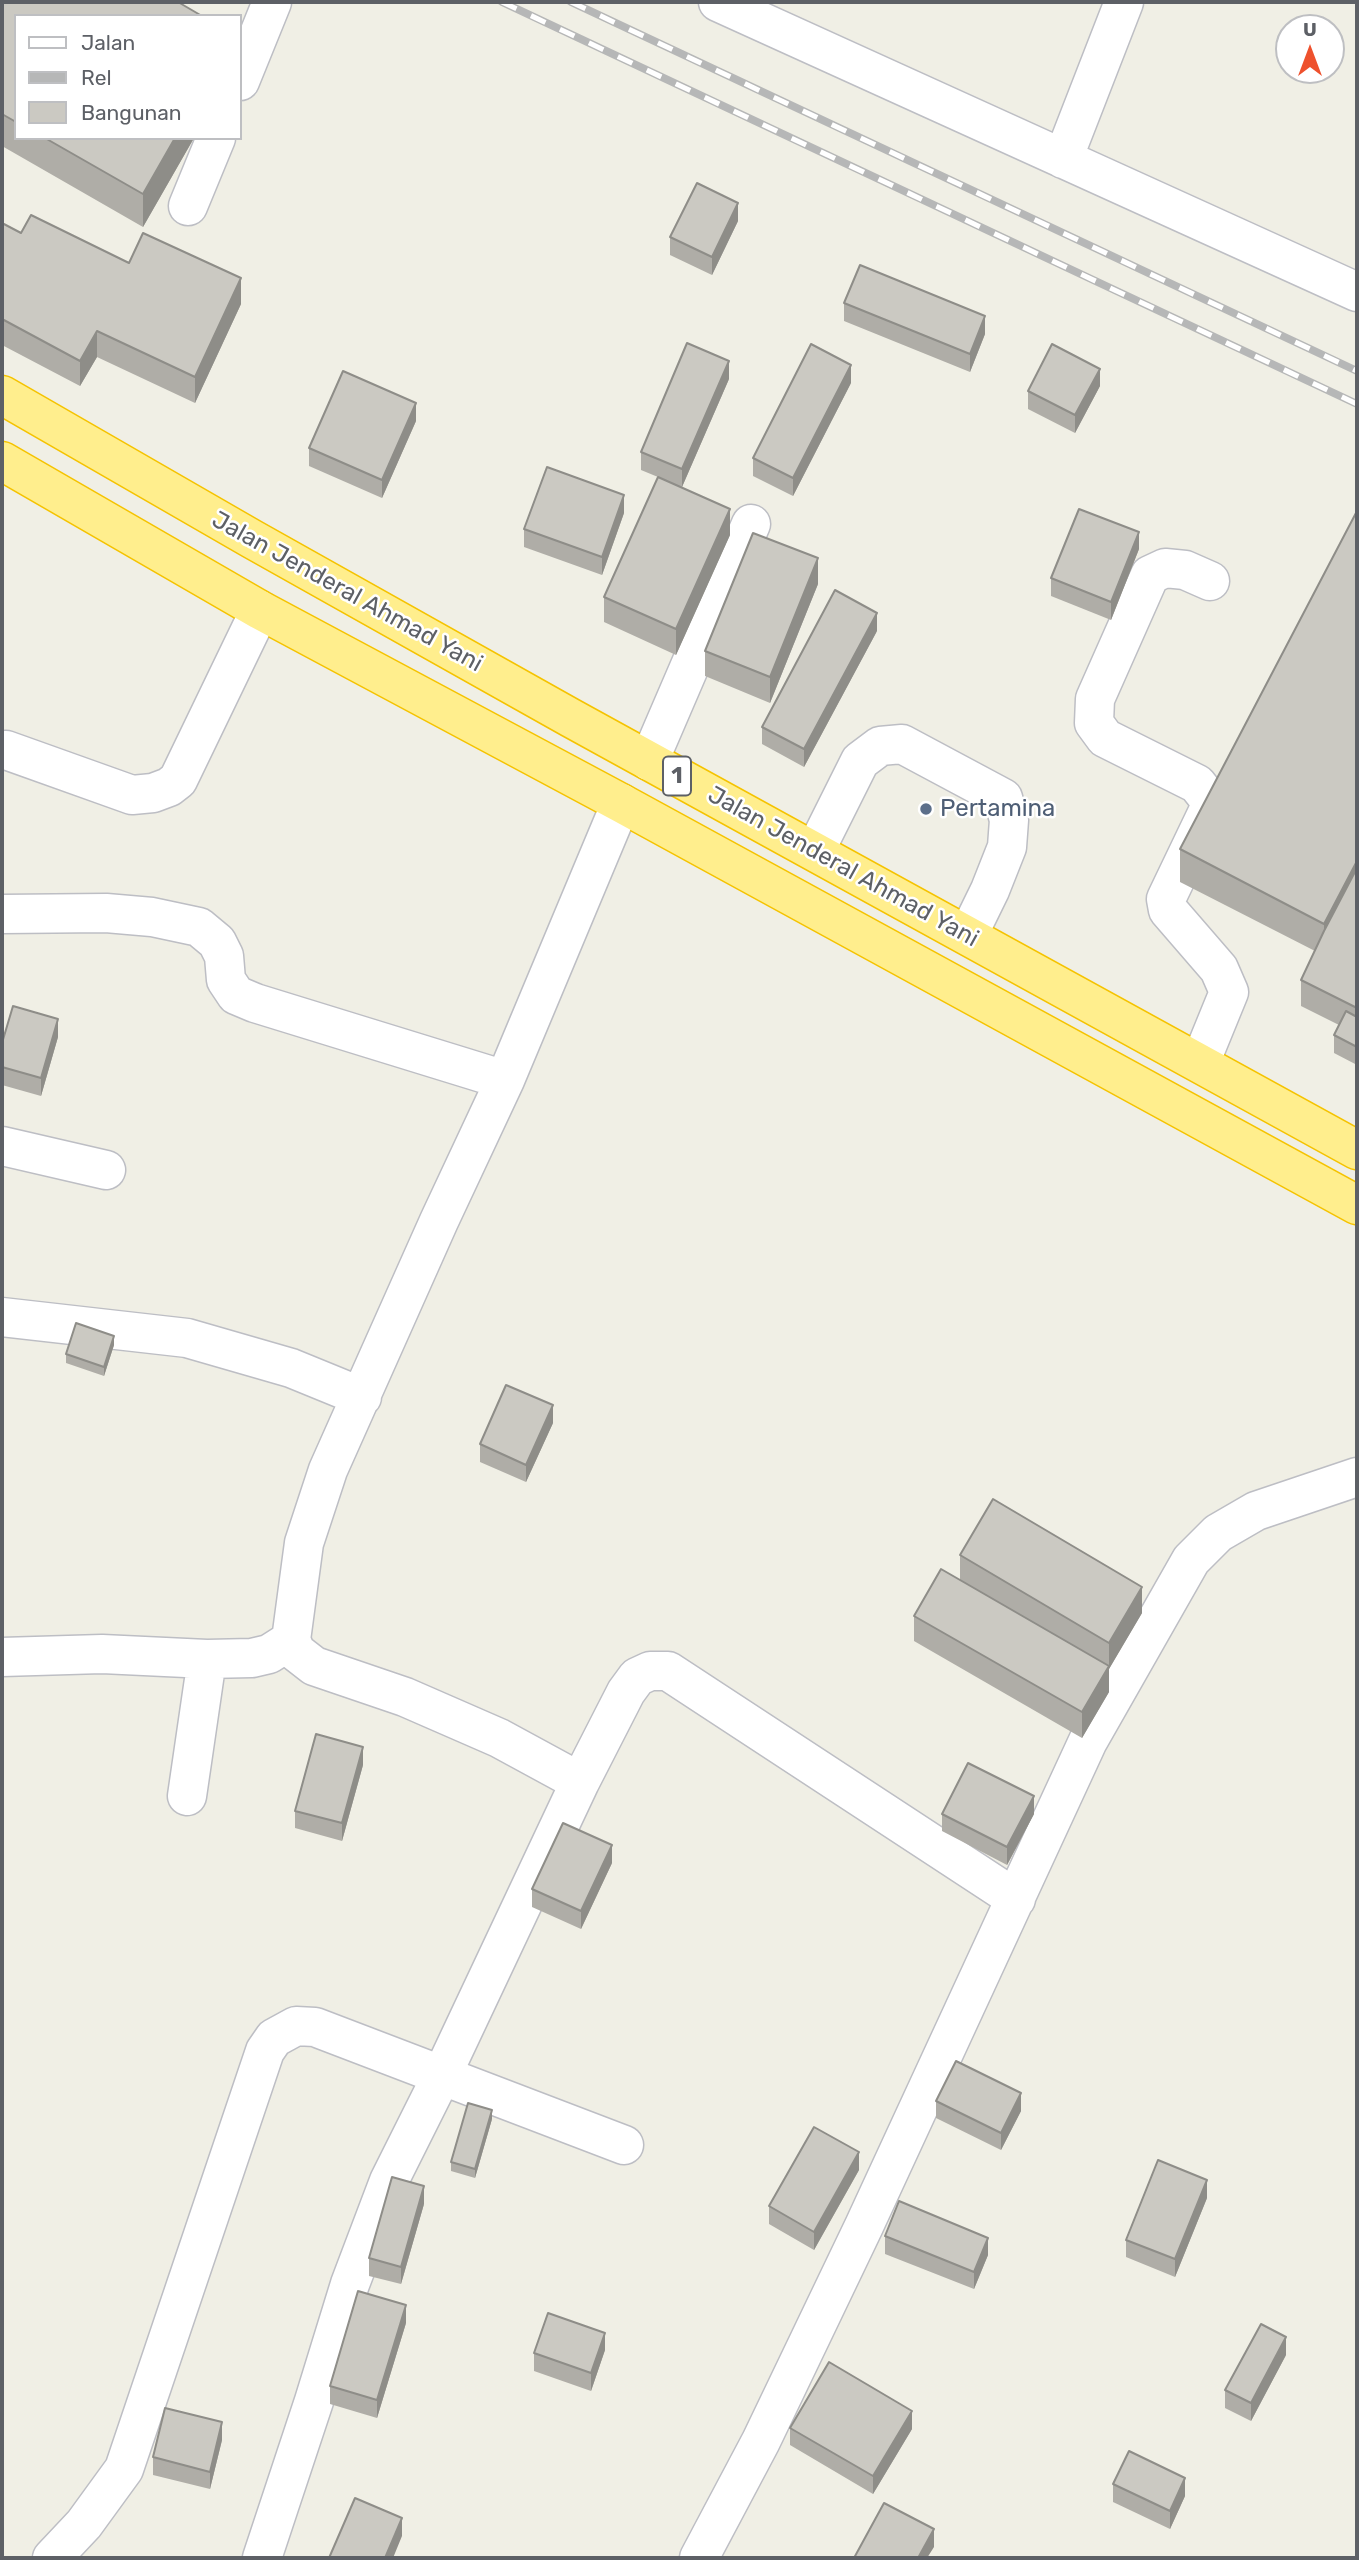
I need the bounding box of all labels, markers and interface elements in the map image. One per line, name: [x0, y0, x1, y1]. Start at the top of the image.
legend: [14, 14, 242, 140]
north arrow: [1275, 14, 1345, 84]
text: U: [1303, 18, 1317, 41]
text: Jalan: [81, 30, 135, 55]
text: Rel: [81, 65, 112, 90]
text: Bangunan: [81, 100, 182, 125]
street label: Jalan Jenderal Ahmad Yani: [207, 506, 487, 678]
road number: 1: [663, 756, 691, 796]
street label: Jalan Jenderal Ahmad Yani: [703, 781, 983, 953]
place label: Pertamina: [940, 795, 1055, 823]
marker: Pertamina: [918, 801, 934, 817]

